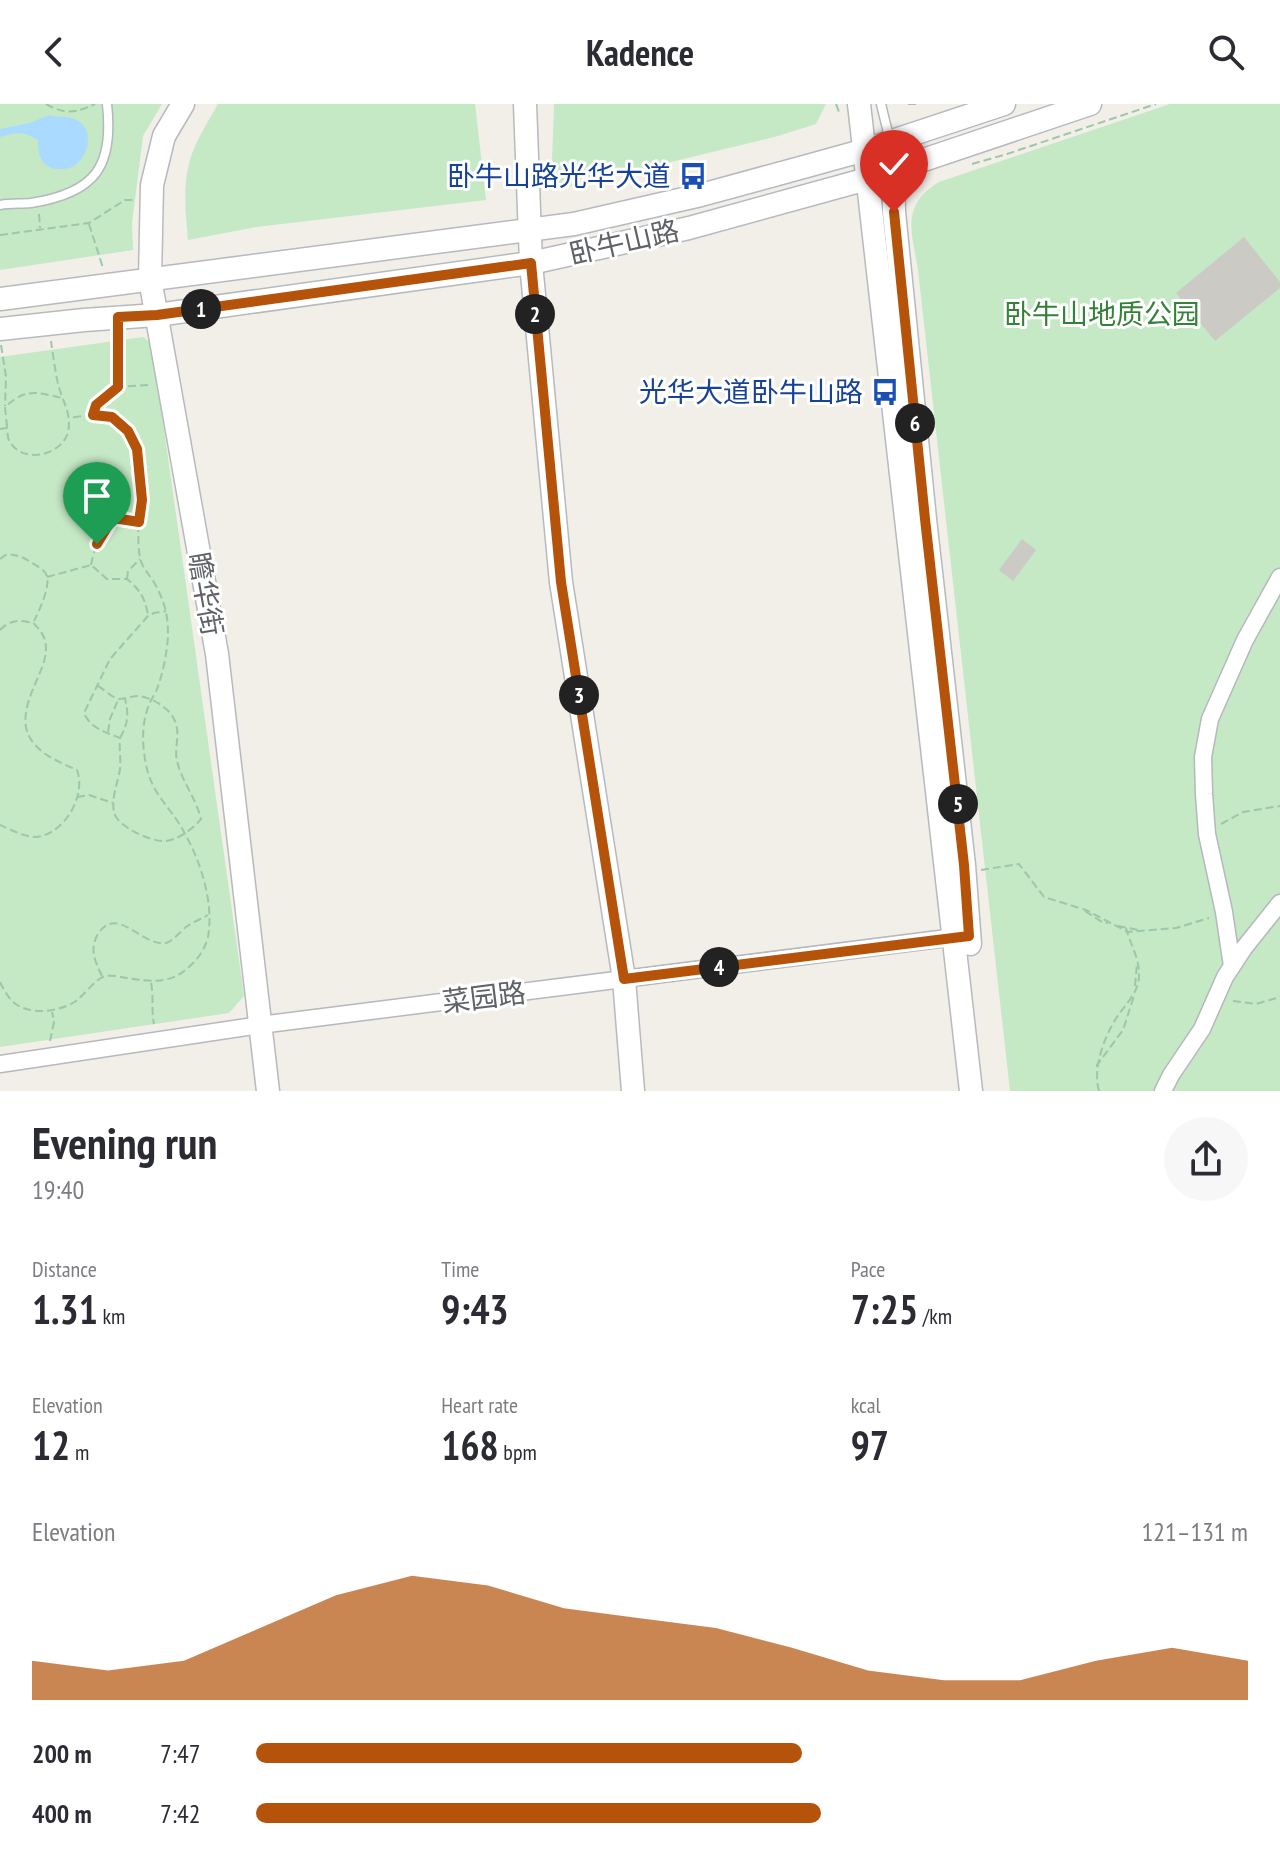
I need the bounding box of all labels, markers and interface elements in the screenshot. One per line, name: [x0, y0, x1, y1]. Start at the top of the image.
text: Kadence: [586, 29, 694, 76]
icon: back: [32, 30, 76, 74]
icon: search: [1204, 30, 1248, 74]
pin: [860, 130, 928, 212]
icon: check: [872, 142, 916, 186]
place label: 卧牛山路光华大道: [447, 157, 671, 194]
bus stop icon: 卧牛山路光华大道: [678, 161, 708, 191]
street label: 卧牛山路: [565, 211, 683, 272]
pin: 1: [181, 289, 221, 329]
pin: 2: [515, 294, 555, 334]
text: 1: [196, 295, 206, 323]
park label: 卧牛山地质公园: [1004, 295, 1200, 332]
text: 2: [530, 300, 540, 328]
place label: 光华大道卧牛山路: [639, 373, 863, 410]
bus stop icon: 光华大道卧牛山路: [870, 377, 900, 407]
pin: 6: [895, 403, 935, 443]
text: 6: [910, 409, 920, 437]
pin: [63, 462, 131, 544]
icon: arrive: [75, 474, 119, 518]
street label: 瞻华街: [181, 549, 232, 638]
pin: 3: [559, 675, 599, 715]
text: 3: [574, 681, 584, 709]
pin: 5: [938, 784, 978, 824]
text: 5: [953, 790, 963, 818]
pin: 4: [699, 947, 739, 987]
text: 4: [714, 953, 724, 981]
street label: 菜园路: [440, 973, 528, 1020]
text: Evening run: [32, 1114, 217, 1171]
button: share: [1164, 1117, 1248, 1201]
text: 19:40: [32, 1173, 84, 1206]
text: Distance: [32, 1255, 97, 1283]
text: Time: [441, 1255, 479, 1283]
text: Pace: [851, 1255, 885, 1283]
text: 1.31: [32, 1283, 98, 1335]
text: 9:43: [441, 1283, 509, 1335]
text: 7:25: [851, 1283, 918, 1335]
text: km: [98, 1302, 125, 1330]
text: /km: [918, 1302, 952, 1330]
text: Elevation: [32, 1391, 103, 1419]
text: Heart rate: [441, 1391, 518, 1419]
text: kcal: [851, 1391, 881, 1419]
text: 12: [32, 1419, 70, 1471]
text: 168: [441, 1419, 499, 1471]
text: 97: [851, 1419, 889, 1471]
text: m: [70, 1438, 89, 1466]
text: bpm: [499, 1438, 537, 1466]
text: Elevation: [32, 1515, 115, 1548]
text: 121–131 m: [1142, 1515, 1248, 1548]
text: 200 m: [32, 1737, 92, 1770]
text: 7:47: [160, 1737, 200, 1770]
text: 400 m: [32, 1797, 92, 1830]
text: 7:42: [160, 1797, 200, 1830]

